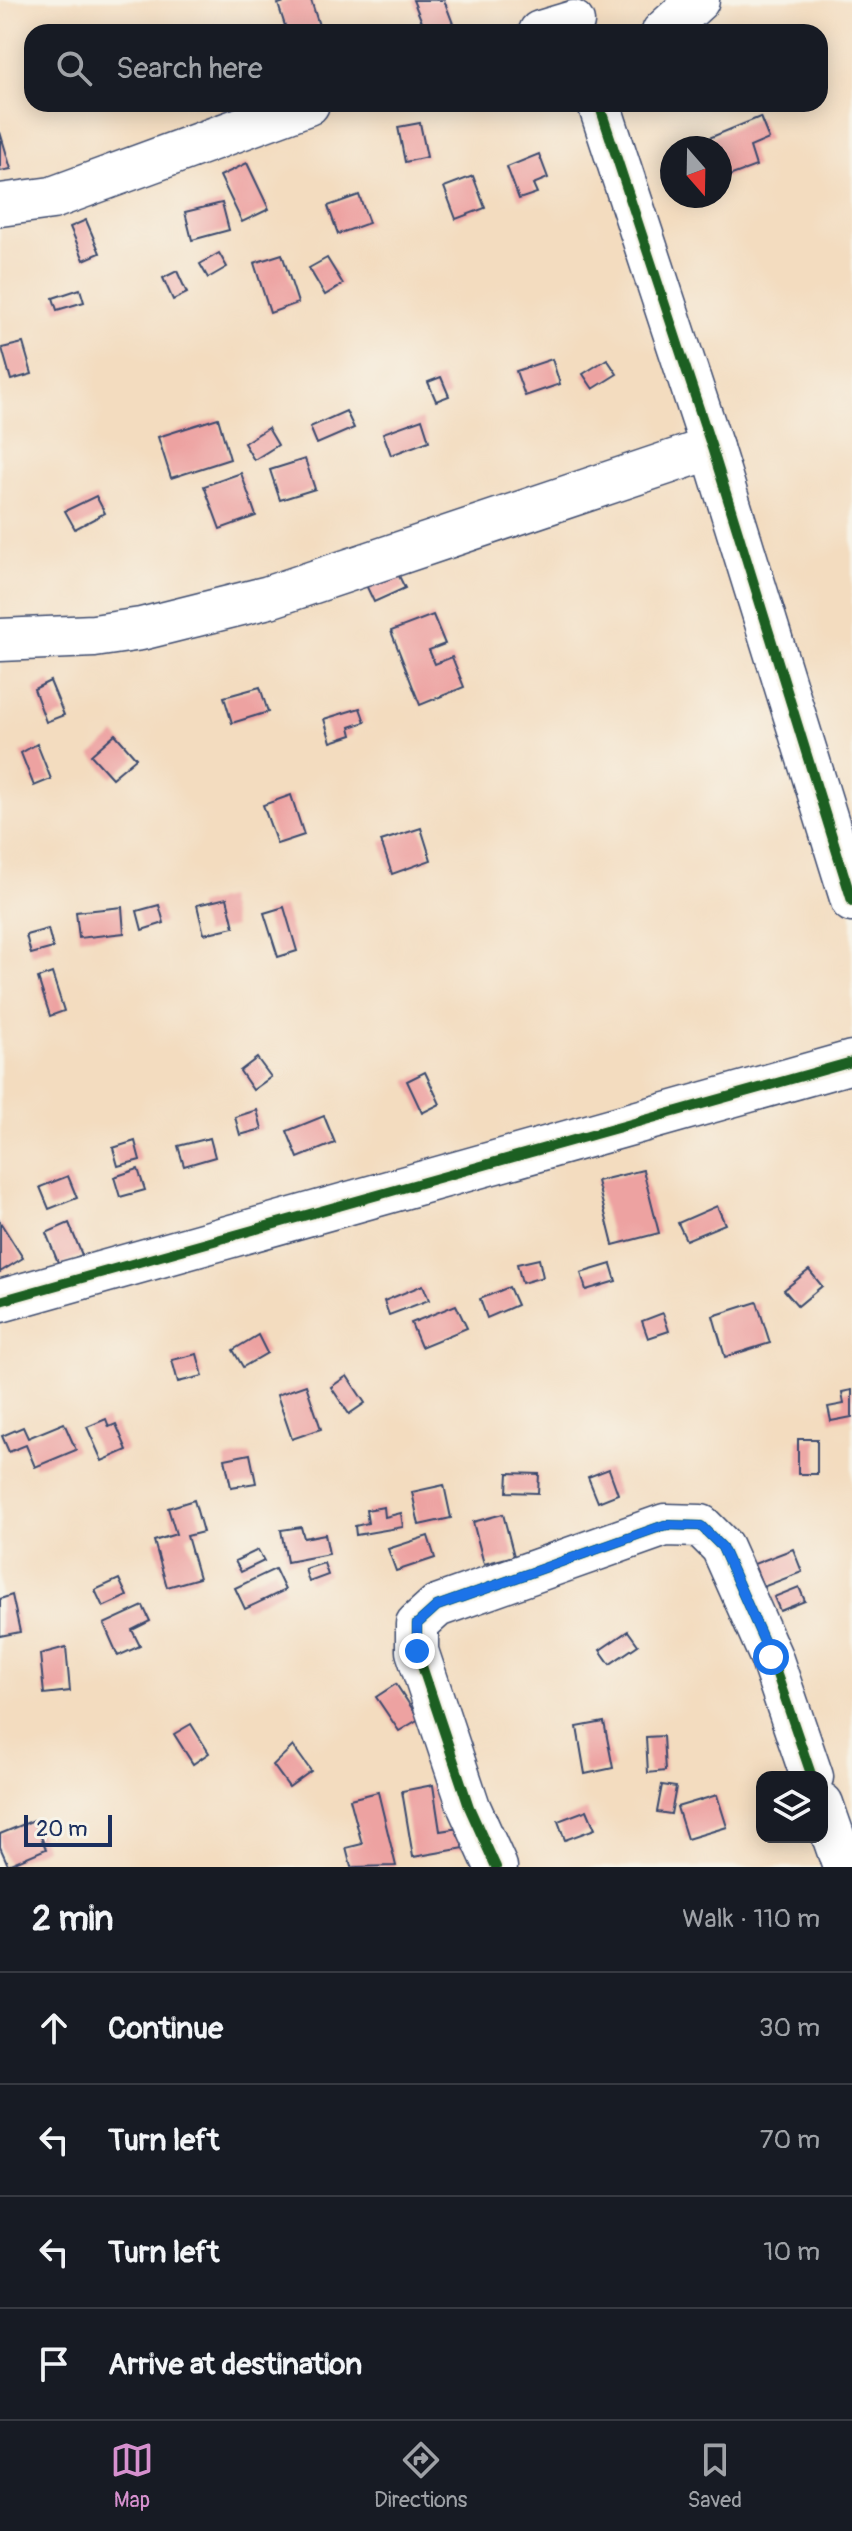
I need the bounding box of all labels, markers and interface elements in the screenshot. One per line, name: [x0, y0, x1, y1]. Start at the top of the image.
search box: [24, 24, 828, 112]
icon: search: [52, 46, 96, 90]
text: Search here: [116, 50, 263, 87]
north arrow: [660, 136, 732, 208]
route end: [399, 1633, 435, 1669]
route start: [753, 1639, 789, 1675]
map controls: [756, 1771, 828, 1843]
button: layers: [756, 1771, 828, 1843]
scale bar: [24, 1811, 112, 1847]
text: 20 m: [36, 1815, 88, 1843]
text: 2 min: [32, 1898, 114, 1941]
text: Walk · 110 m: [682, 1903, 820, 1935]
icon: ahead: [32, 2006, 76, 2050]
text: Continue: [108, 2010, 223, 2047]
text: 30 m: [759, 2012, 820, 2044]
icon: left: [32, 2118, 76, 2162]
text: Turn left: [108, 2122, 219, 2159]
text: 70 m: [760, 2124, 820, 2156]
icon: left: [32, 2230, 76, 2274]
text: Turn left: [108, 2234, 219, 2271]
text: 10 m: [763, 2236, 820, 2268]
icon: arrive: [32, 2342, 76, 2386]
text: Arrive at destination: [108, 2346, 362, 2383]
tab: Map: [110, 2438, 154, 2514]
tab: Directions: [374, 2438, 467, 2514]
tab: Saved: [687, 2438, 742, 2514]

